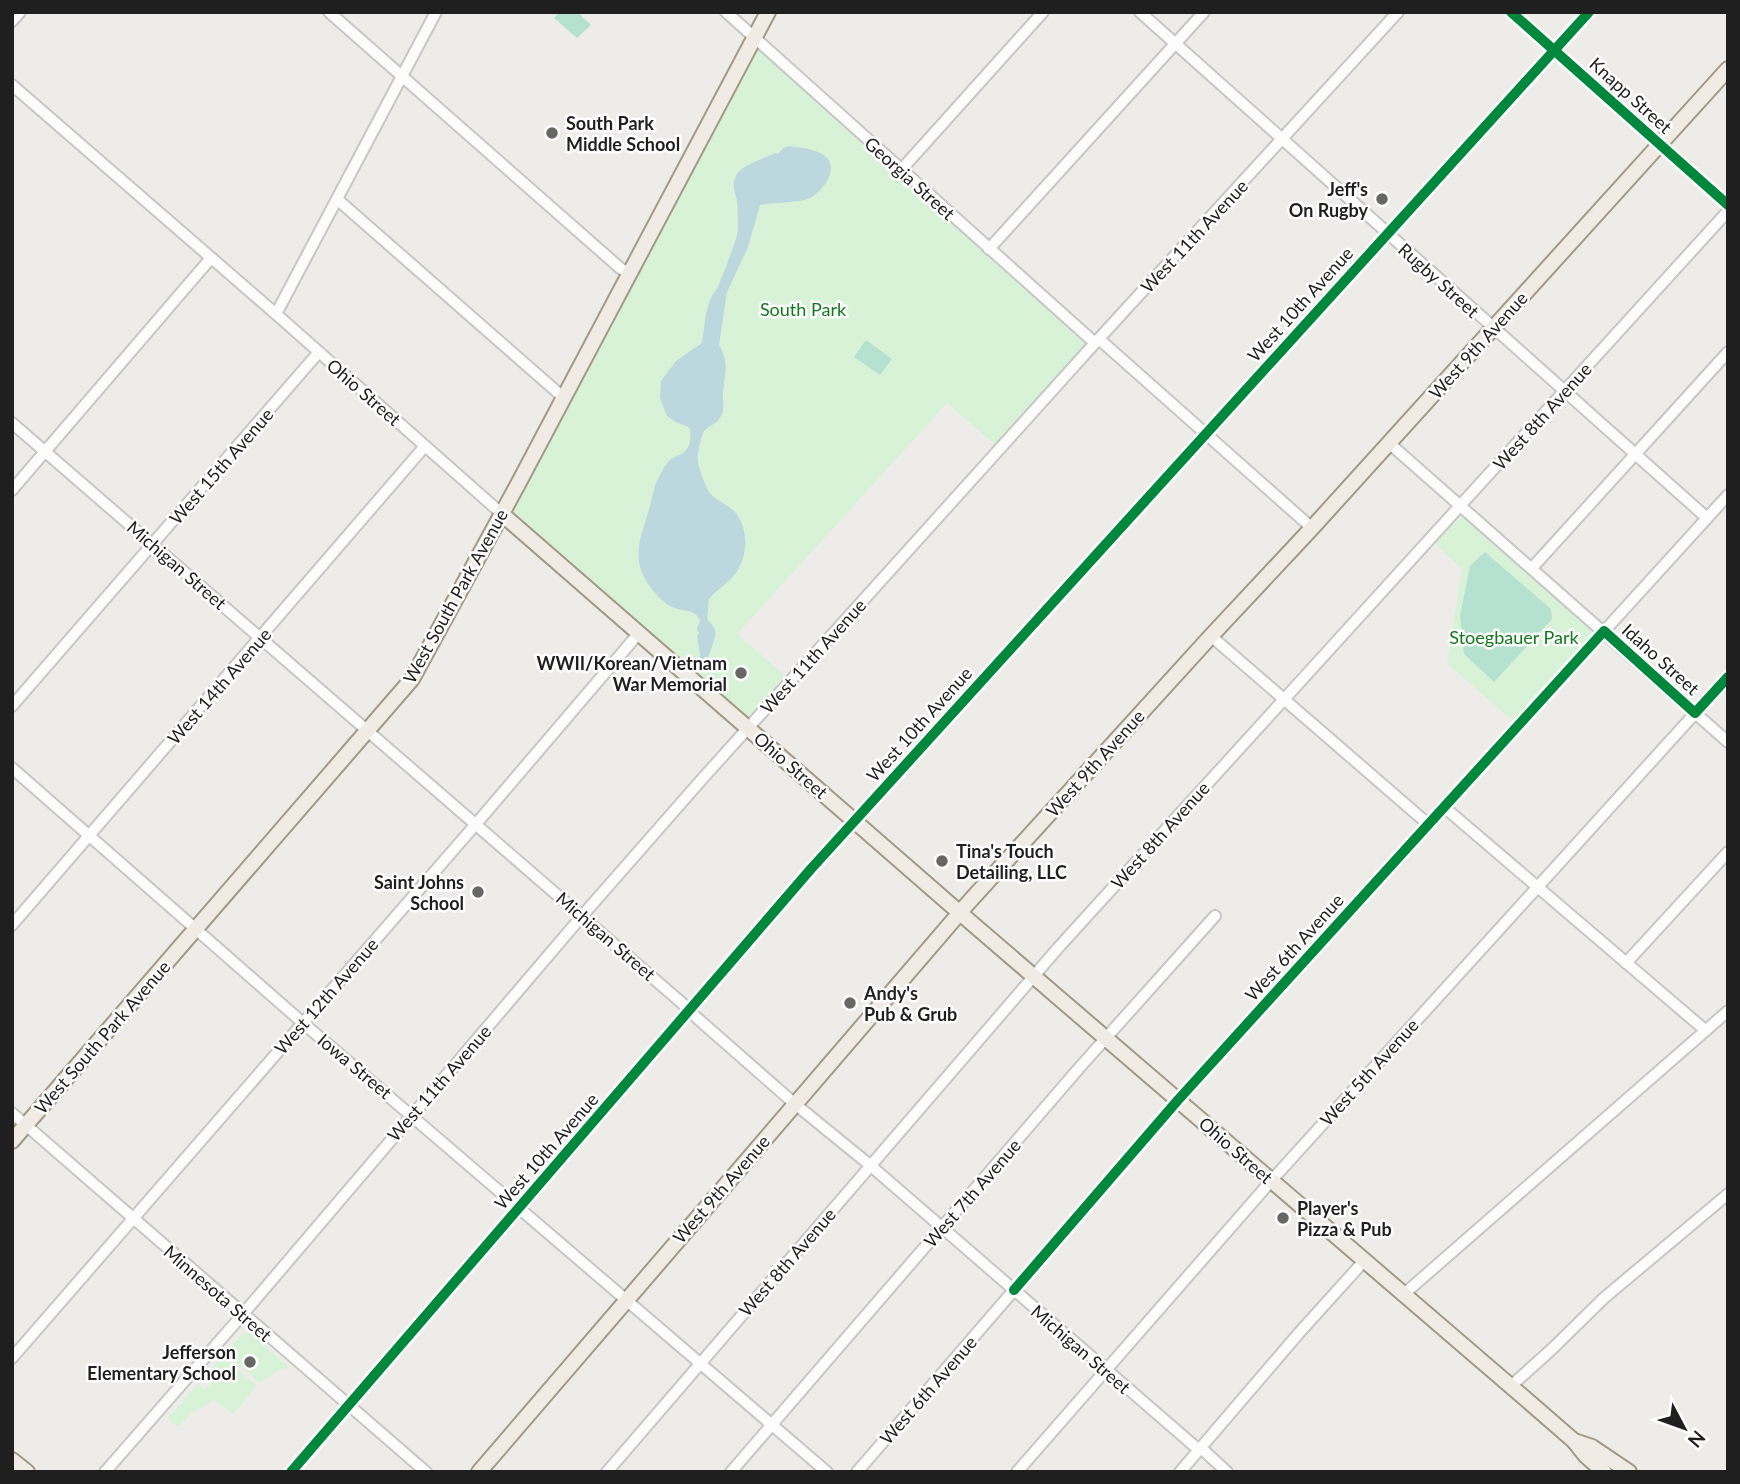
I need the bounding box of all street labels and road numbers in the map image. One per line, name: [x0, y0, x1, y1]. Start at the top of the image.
street label: Knapp Street: [1585, 52, 1677, 138]
street label: Georgia Street: [860, 132, 960, 225]
street label: West 11th Avenue: [1136, 175, 1252, 297]
street label: Rugby Street: [1394, 238, 1484, 322]
street label: West 10th Avenue: [1243, 242, 1357, 366]
street label: West 9th Avenue: [1424, 287, 1532, 403]
street label: Ohio Street: [323, 354, 406, 430]
street label: West 8th Avenue: [1488, 358, 1596, 474]
street label: West 15th Avenue: [164, 403, 278, 529]
street label: West South Park Avenue: [398, 505, 512, 687]
street label: Michigan Street: [123, 516, 231, 614]
street label: West 11th Avenue: [756, 594, 870, 718]
street label: Idaho Street: [1618, 619, 1704, 700]
street label: West 14th Avenue: [162, 623, 276, 749]
street label: West 10th Avenue: [862, 662, 976, 786]
street label: West 9th Avenue: [1041, 705, 1149, 821]
street label: Ohio Street: [750, 727, 833, 803]
street label: West 8th Avenue: [1106, 777, 1214, 893]
street label: Michigan Street: [552, 887, 660, 985]
street label: West 6th Avenue: [1240, 889, 1348, 1005]
street label: West 12th Avenue: [269, 933, 383, 1059]
street label: West South Park Avenue: [29, 956, 175, 1118]
street label: West 5th Avenue: [1315, 1014, 1423, 1130]
street label: West 11th Avenue: [382, 1020, 496, 1146]
street label: Iowa Street: [314, 1029, 397, 1104]
street label: West 10th Avenue: [489, 1088, 603, 1214]
street label: Ohio Street: [1195, 1112, 1278, 1188]
street label: West 9th Avenue: [668, 1130, 774, 1248]
street label: West 7th Avenue: [919, 1134, 1025, 1252]
street label: West 8th Avenue: [734, 1203, 840, 1321]
street label: Minnesota Street: [160, 1240, 277, 1346]
street label: Michigan Street: [1027, 1300, 1135, 1398]
street label: West 6th Avenue: [875, 1331, 981, 1449]

